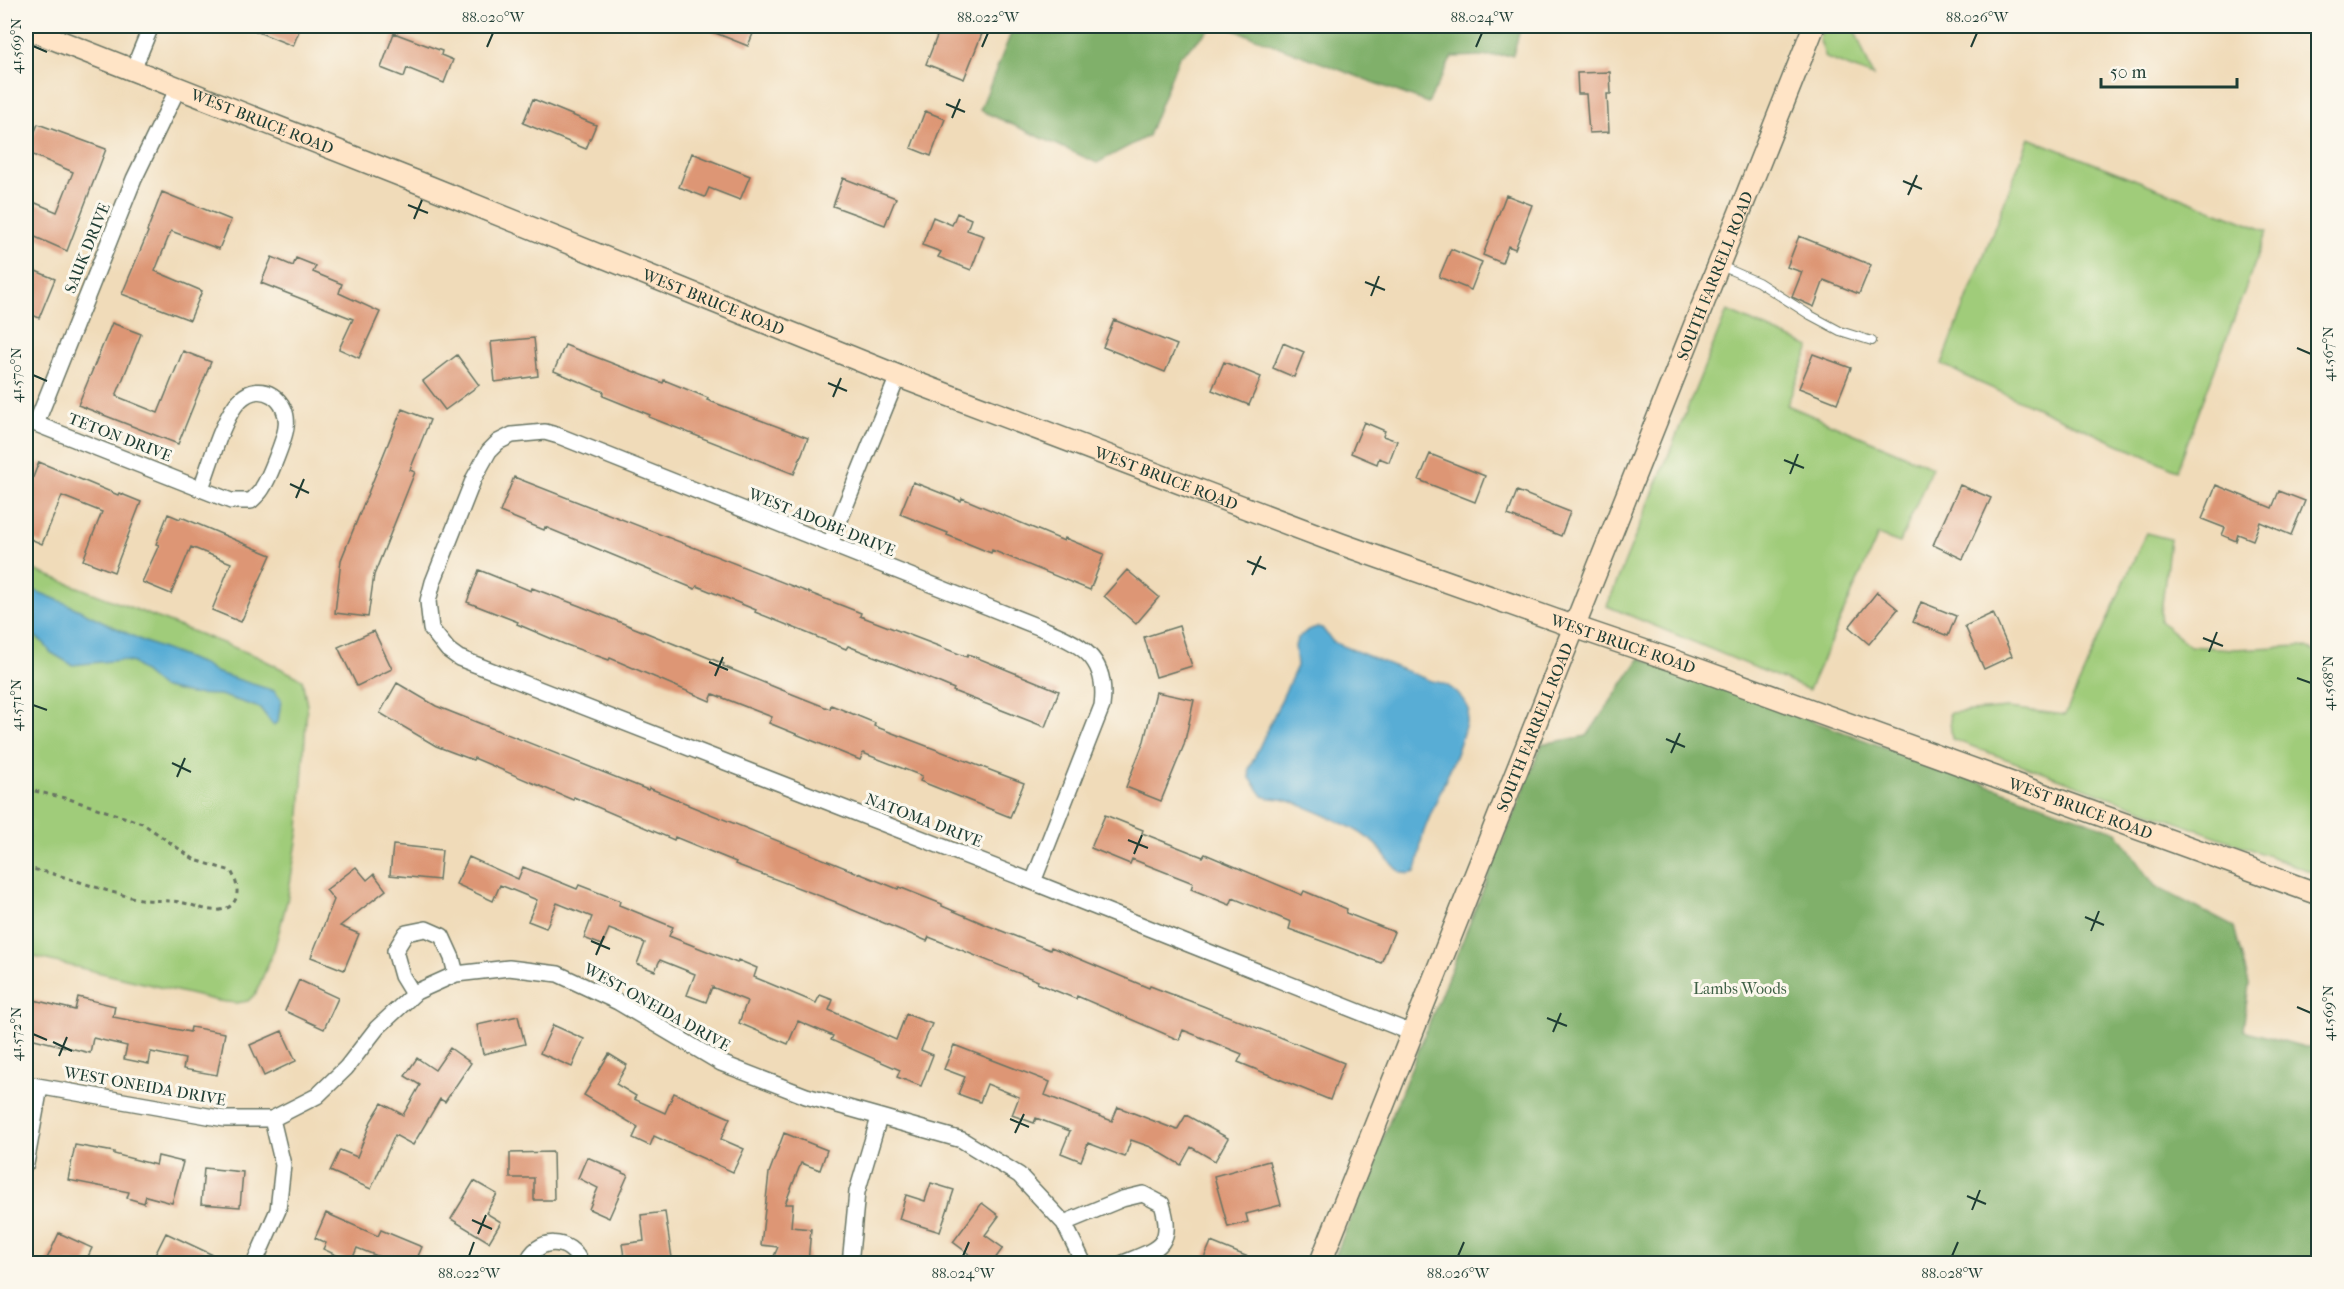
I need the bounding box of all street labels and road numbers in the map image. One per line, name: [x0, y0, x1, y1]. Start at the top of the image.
street label: WEST BRUCE ROAD: [187, 84, 336, 158]
street label: SOUTH FARRELL ROAD: [1672, 188, 1757, 363]
street label: SAUK DRIVE: [60, 200, 114, 296]
street label: WEST BRUCE ROAD: [639, 264, 788, 339]
street label: TETON DRIVE: [65, 409, 175, 466]
street label: WEST BRUCE ROAD: [1091, 442, 1241, 514]
street label: WEST ADOBE DRIVE: [745, 483, 898, 560]
street label: WEST BRUCE ROAD: [1547, 609, 1698, 677]
street label: SOUTH FARRELL ROAD: [1492, 640, 1576, 814]
street label: WEST BRUCE ROAD: [2005, 773, 2155, 843]
street label: NATOMA DRIVE: [863, 789, 985, 851]
street label: WEST ONEIDA DRIVE: [580, 958, 734, 1055]
street label: WEST ONEIDA DRIVE: [61, 1062, 228, 1110]

